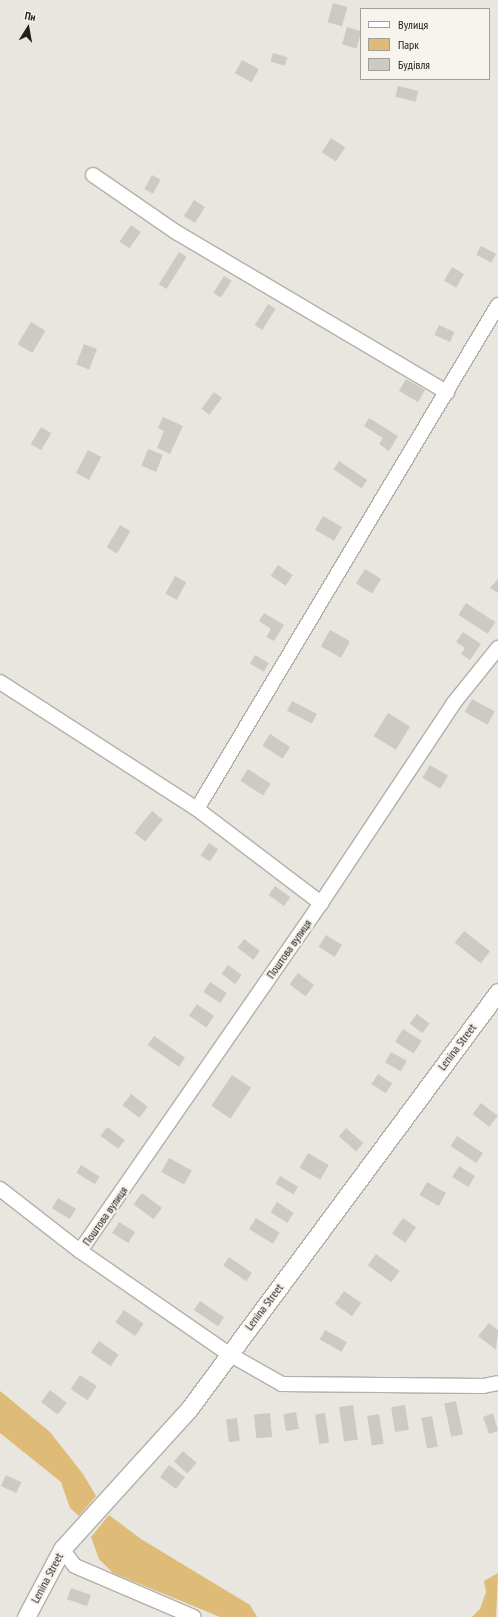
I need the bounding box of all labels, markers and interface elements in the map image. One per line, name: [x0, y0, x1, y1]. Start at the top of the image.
north arrow: [8, 8, 48, 48]
text: Пн: [24, 8, 37, 24]
legend: [360, 8, 490, 80]
text: Вулиця: [398, 17, 428, 32]
text: Парк: [398, 37, 419, 52]
text: Будівля: [398, 57, 430, 72]
street label: Поштова вулиця: [263, 917, 315, 981]
street label: Lenina Street: [435, 1021, 479, 1073]
street label: Поштова вулиця: [79, 1184, 131, 1248]
street label: Lenina Street: [242, 1281, 286, 1333]
street label: Lenina Street: [28, 1550, 66, 1606]

